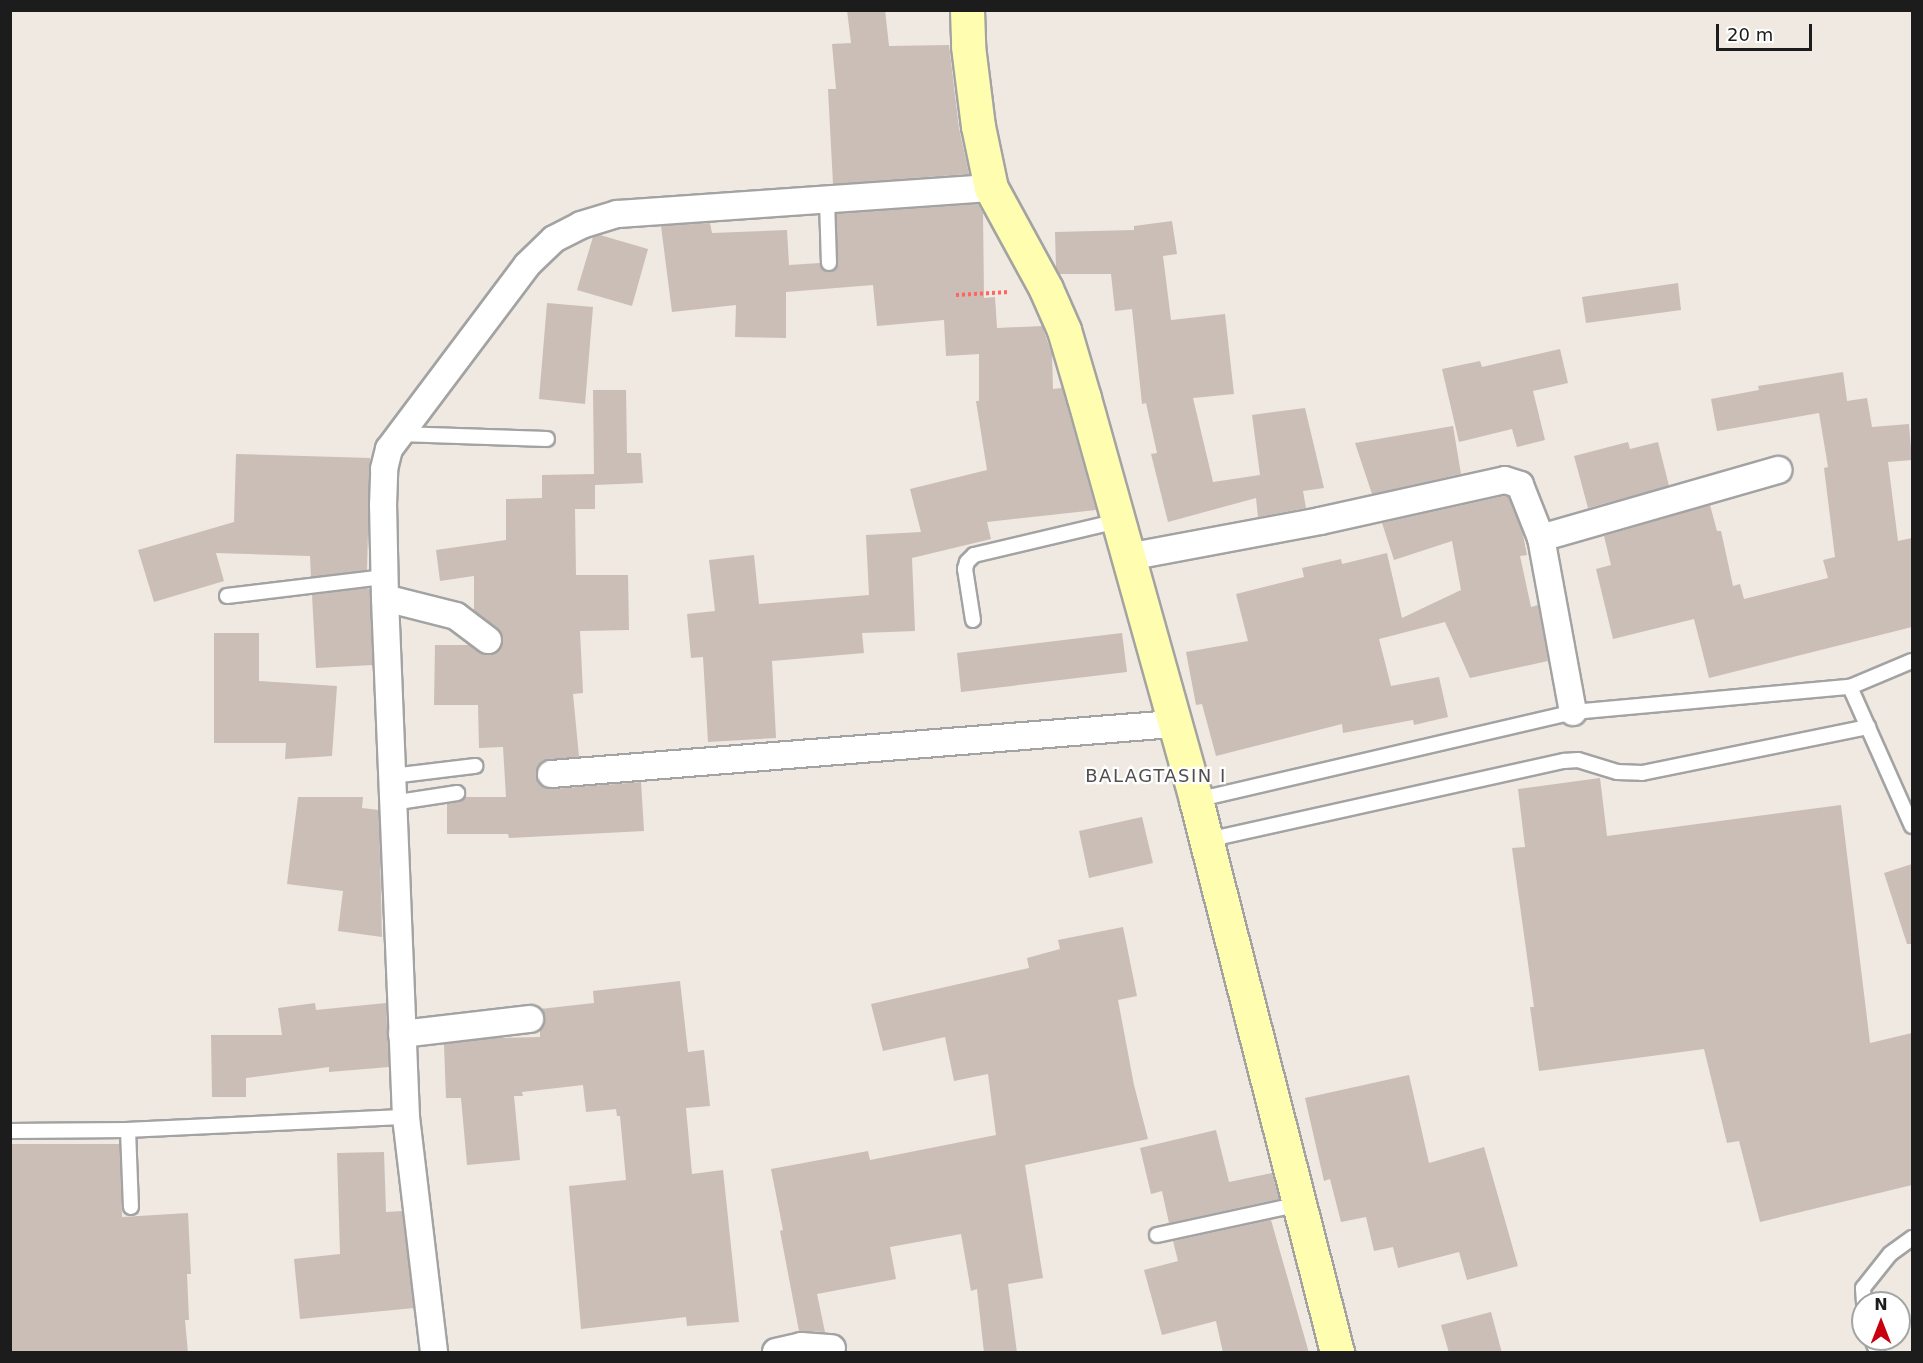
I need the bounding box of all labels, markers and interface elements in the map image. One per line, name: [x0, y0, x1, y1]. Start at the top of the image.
scale bar: [1719, 12, 1815, 50]
text: 20 m: [1727, 24, 1773, 45]
district label: BALAGTASIN I: [1085, 765, 1227, 787]
north arrow: [1851, 1291, 1911, 1351]
text: N: [1874, 1295, 1888, 1314]

